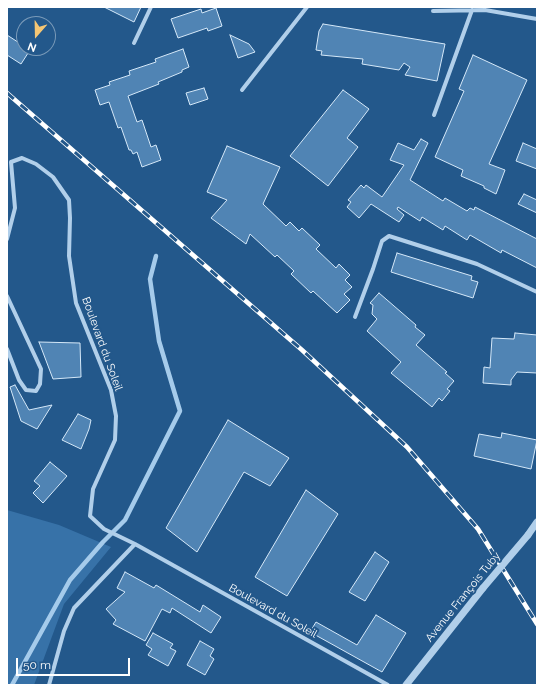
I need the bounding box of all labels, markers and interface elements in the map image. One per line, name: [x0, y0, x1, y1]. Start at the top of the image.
north arrow: [16, 16, 56, 56]
text: N: [26, 39, 38, 54]
street label: Boulevard du Soleil: [79, 295, 125, 393]
street label: Avenue François Tuby: [423, 549, 503, 645]
street label: Boulevard du Soleil: [227, 581, 319, 641]
scale bar: [18, 650, 132, 676]
text: 50 m: [23, 658, 51, 672]

